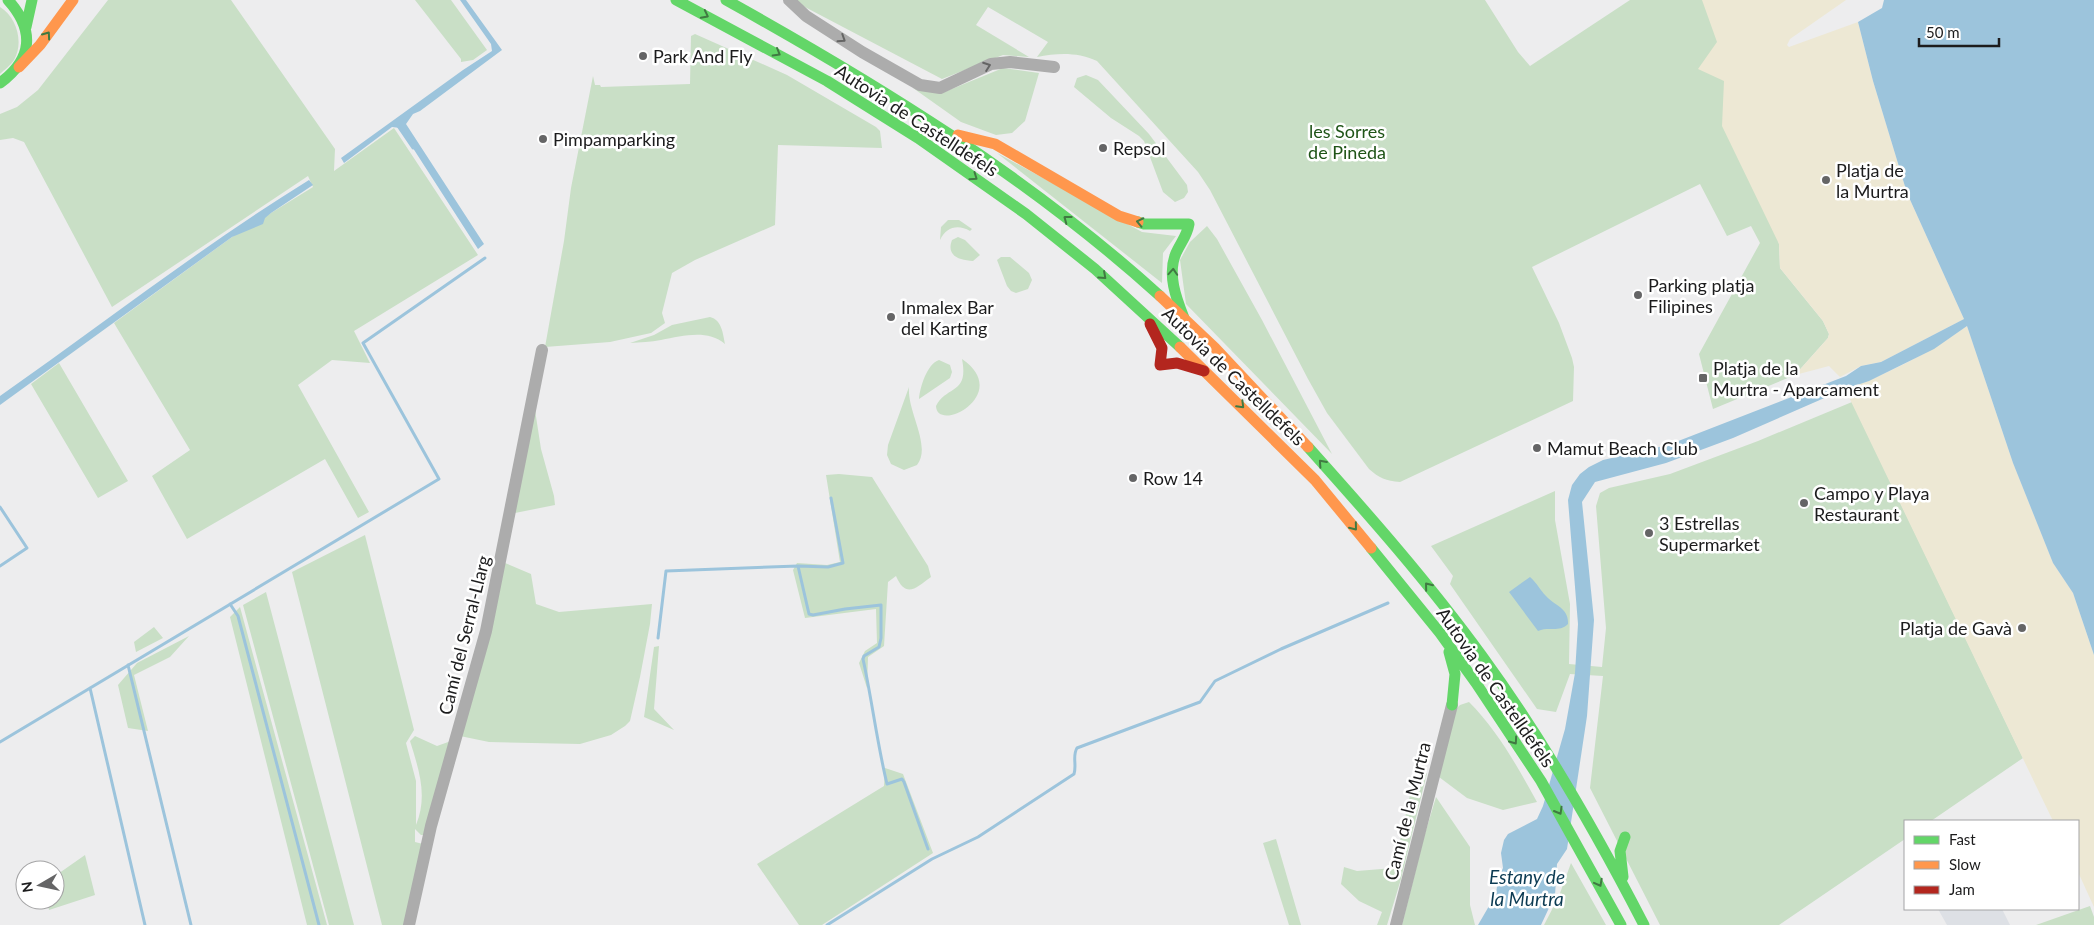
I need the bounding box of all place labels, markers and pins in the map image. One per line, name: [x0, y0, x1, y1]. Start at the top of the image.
place label: Park And Fly: [653, 45, 753, 67]
marker: Park And Fly: [637, 50, 649, 62]
place label: Pimpamparking: [553, 128, 675, 150]
marker: Pimpamparking: [537, 133, 549, 145]
place label: Repsol: [1113, 137, 1166, 159]
marker: Repsol: [1097, 142, 1109, 154]
place label: Platja de la Murtra: [1836, 159, 1909, 202]
marker: Platja de la Murtra: [1820, 174, 1832, 186]
place label: Parking platja Filipines: [1648, 274, 1754, 317]
marker: Parking platja Filipines: [1632, 289, 1644, 301]
place label: Inmalex Bar del Karting: [901, 296, 994, 339]
marker: Inmalex Bar del Karting: [885, 311, 897, 323]
place label: Platja de la Murtra - Aparcament: [1713, 357, 1879, 400]
marker: Platja de la Murtra - Aparcament: [1697, 372, 1709, 384]
place label: Mamut Beach Club: [1547, 437, 1698, 459]
marker: Mamut Beach Club: [1531, 442, 1543, 454]
place label: Row 14: [1143, 467, 1203, 489]
marker: Row 14: [1127, 472, 1139, 484]
place label: Campo y Playa Restaurant: [1814, 482, 1929, 525]
marker: Campo y Playa Restaurant: [1798, 497, 1810, 509]
place label: 3 Estrellas Supermarket: [1659, 512, 1760, 555]
marker: 3 Estrellas Supermarket: [1643, 527, 1655, 539]
place label: Platja de Gavà: [1900, 617, 2012, 639]
marker: Platja de Gavà: [2016, 622, 2028, 634]

